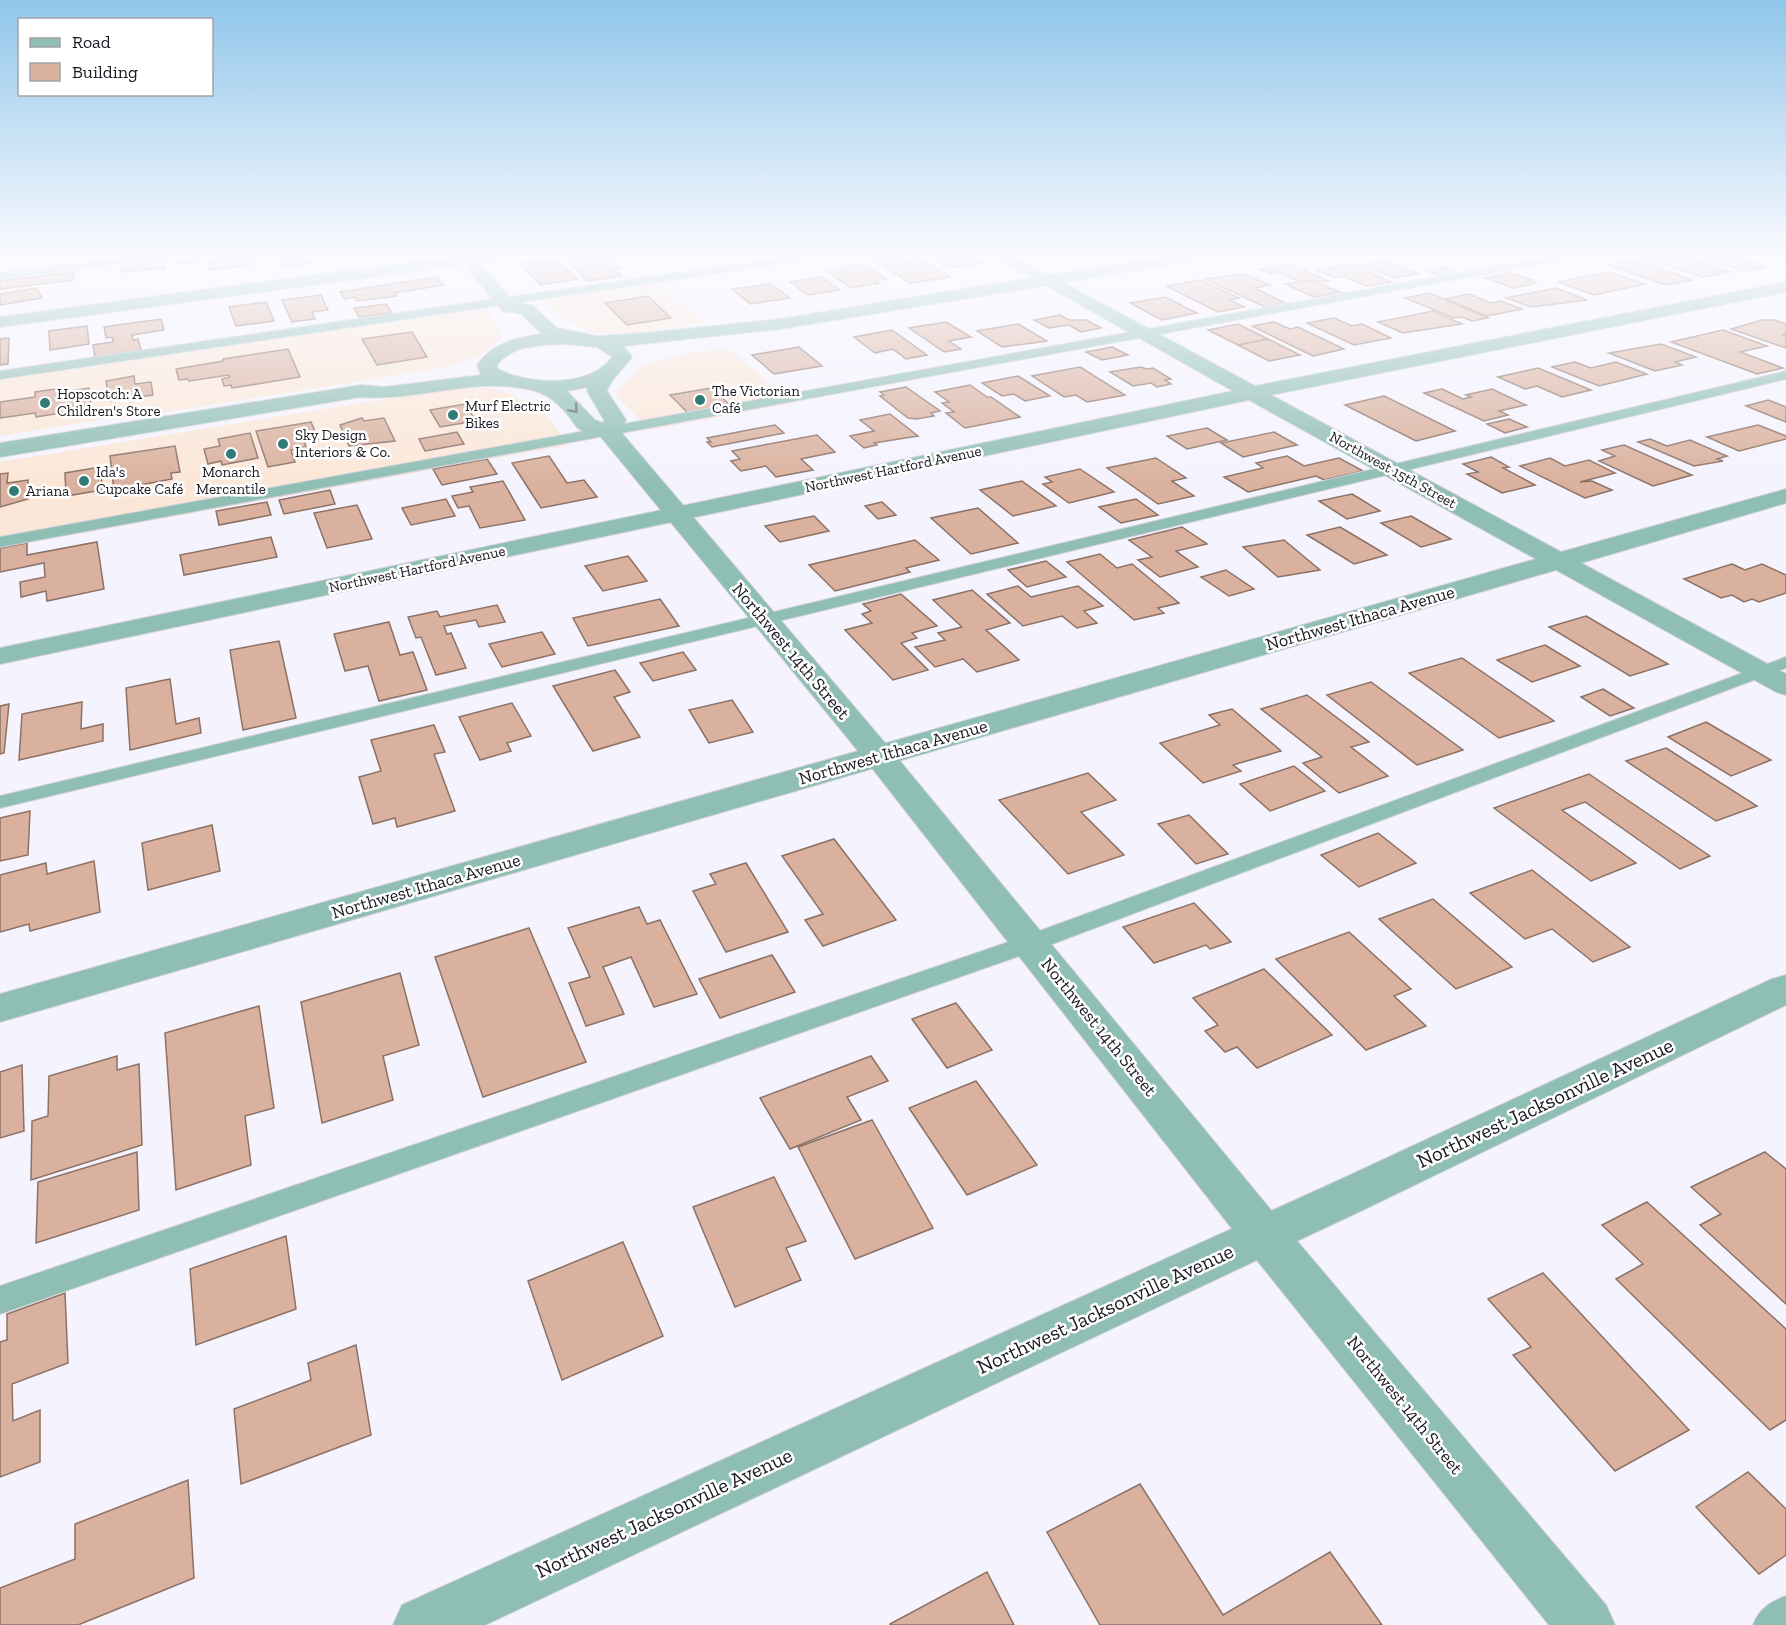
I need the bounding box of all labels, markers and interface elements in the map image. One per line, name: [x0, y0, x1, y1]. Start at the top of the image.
legend: [18, 18, 213, 96]
text: Road: [72, 31, 111, 53]
text: Building: [72, 61, 138, 83]
place label: The Victorian Café: [712, 382, 800, 417]
place label: Hopscotch: A Children's Store: [57, 385, 161, 420]
marker: The Victorian Café: [693, 393, 707, 407]
marker: Hopscotch: A Children's Store: [38, 396, 52, 410]
place label: Murf Electric Bikes: [465, 397, 551, 432]
one-way arrow: [567, 402, 578, 413]
marker: Murf Electric Bikes: [446, 408, 460, 422]
place label: Sky Design Interiors & Co.: [295, 426, 390, 461]
street label: Northwest 15th Street: [1326, 428, 1460, 513]
marker: Sky Design Interiors & Co.: [276, 437, 290, 451]
street label: Northwest Hartford Avenue: [803, 441, 983, 497]
marker: Monarch Mercantile: [224, 447, 238, 461]
place label: Ida's Cupcake Café: [96, 463, 183, 498]
place label: Monarch Mercantile: [196, 463, 266, 498]
marker: Ida's Cupcake Café: [77, 474, 91, 488]
place label: Ariana: [26, 482, 69, 500]
marker: Ariana: [7, 484, 21, 498]
street label: Northwest Hartford Avenue: [327, 541, 507, 597]
street label: Northwest 14th Street: [727, 578, 855, 724]
street label: Northwest Ithaca Avenue: [1263, 581, 1457, 655]
street label: Northwest Ithaca Avenue: [796, 715, 990, 789]
street label: Northwest Ithaca Avenue: [329, 849, 523, 923]
street label: Northwest 14th Street: [1036, 953, 1162, 1101]
street label: Northwest Jacksonville Avenue: [1412, 1032, 1677, 1173]
street label: Northwest Jacksonville Avenue: [972, 1238, 1237, 1379]
street label: Northwest 14th Street: [1342, 1331, 1468, 1479]
street label: Northwest Jacksonville Avenue: [531, 1442, 796, 1583]

